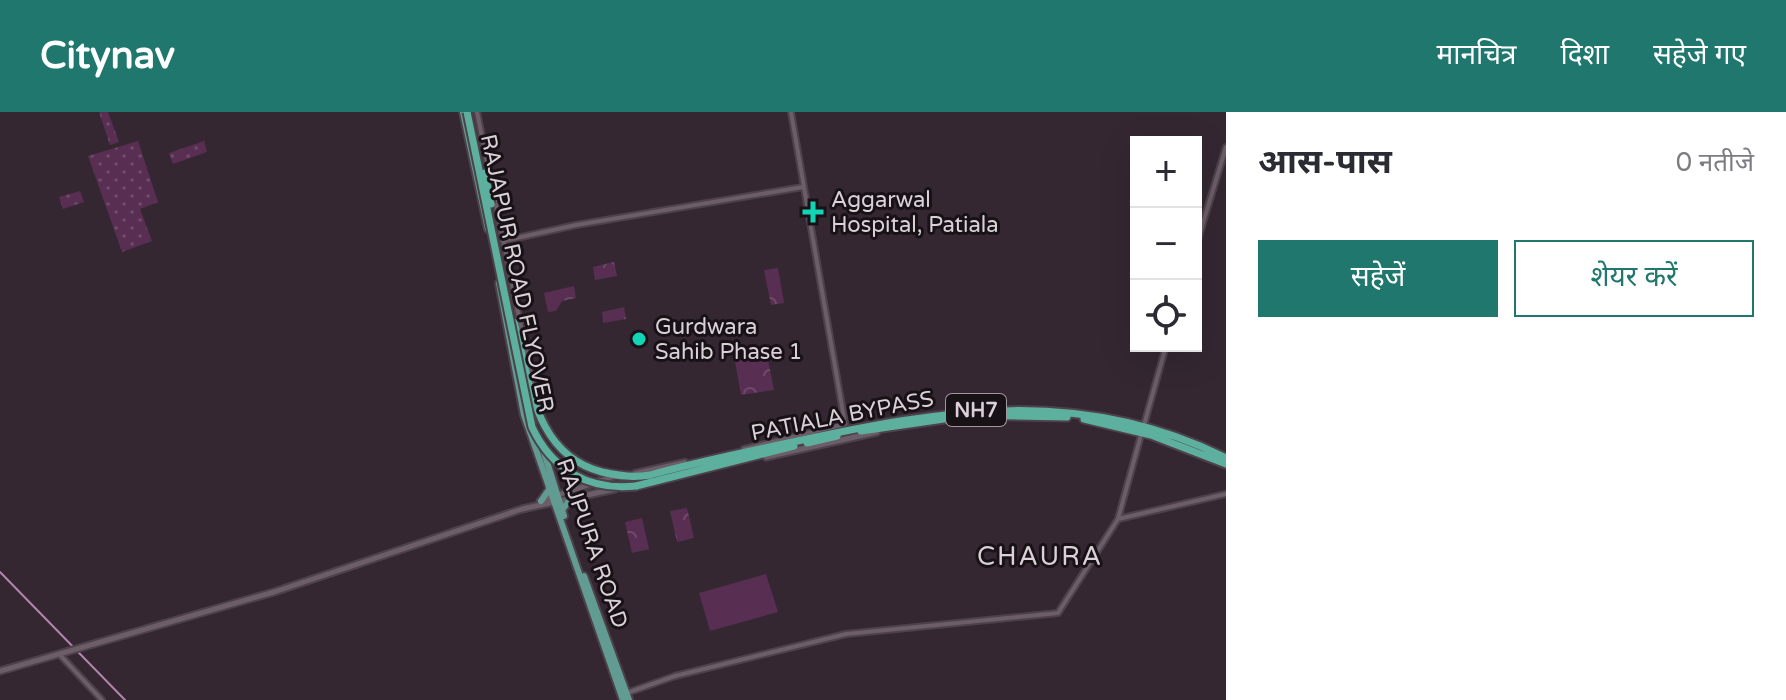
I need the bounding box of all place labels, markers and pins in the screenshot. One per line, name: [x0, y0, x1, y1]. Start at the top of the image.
place label: Aggarwal Hospital, Patiala: [831, 187, 999, 238]
marker: Aggarwal Hospital, Patiala: [802, 201, 824, 223]
place label: Gurdwara Sahib Phase 1: [655, 314, 802, 365]
marker: Gurdwara Sahib Phase 1: [630, 330, 648, 348]

